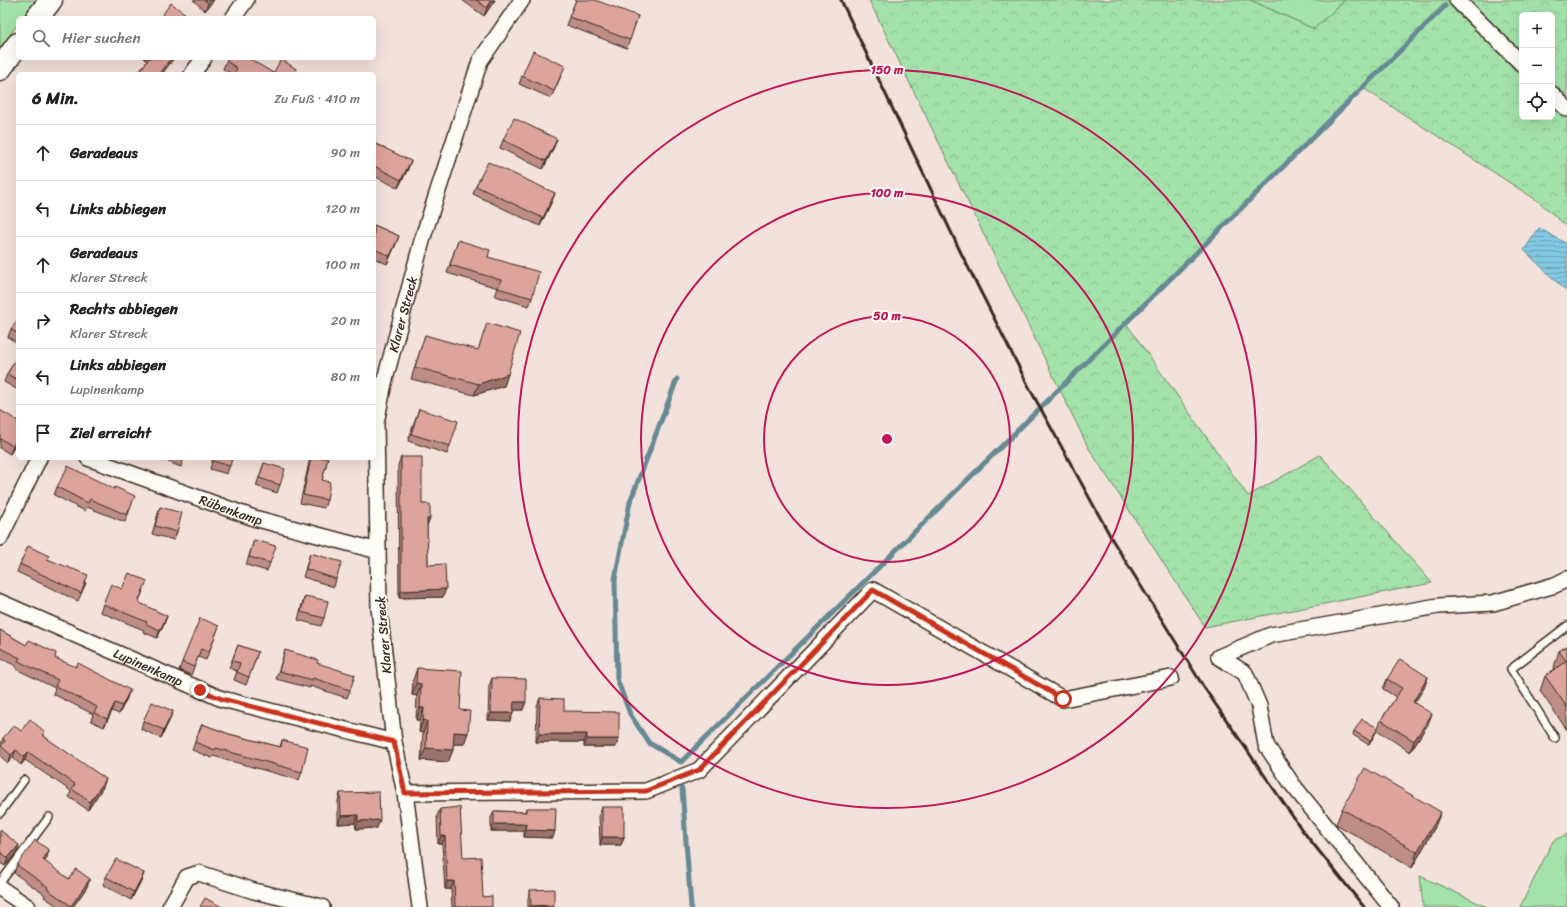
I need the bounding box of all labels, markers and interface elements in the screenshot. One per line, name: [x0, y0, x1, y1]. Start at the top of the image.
map controls: [1519, 12, 1555, 120]
button: +: [1519, 12, 1555, 48]
search box: [16, 16, 376, 60]
text: Hier suchen: [62, 25, 141, 51]
icon: search: [30, 27, 52, 49]
button: −: [1519, 48, 1555, 84]
text: 150 m: [871, 59, 904, 81]
text: 6 Min.: [32, 83, 79, 113]
button: locate: [1519, 84, 1555, 120]
text: Zu Fuß · 410 m: [274, 87, 360, 110]
text: Geradeaus: [70, 140, 138, 166]
text: 90 m: [330, 141, 360, 164]
icon: ahead: [32, 142, 54, 164]
text: 100 m: [871, 182, 904, 204]
text: Links abbiegen: [70, 196, 166, 222]
text: 120 m: [325, 197, 360, 220]
icon: left: [32, 198, 54, 220]
text: Geradeaus: [70, 240, 138, 266]
text: 100 m: [325, 253, 360, 276]
icon: ahead: [32, 254, 54, 276]
text: Klarer Streck: [70, 266, 148, 289]
street label: Klarer Streck: [382, 274, 424, 355]
text: Rechts abbiegen: [70, 296, 178, 322]
text: 50 m: [873, 305, 901, 327]
text: 20 m: [331, 309, 360, 332]
icon: right: [32, 310, 54, 332]
text: Klarer Streck: [70, 322, 148, 345]
text: Links abbiegen: [70, 352, 166, 378]
text: 80 m: [331, 365, 360, 388]
icon: left: [32, 366, 54, 388]
text: Lupinenkamp: [70, 378, 144, 401]
text: Ziel erreicht: [70, 420, 151, 446]
icon: arrive: [32, 422, 54, 444]
centre of rings: [880, 432, 894, 446]
street label: Rübenkamp: [196, 488, 265, 532]
street label: Klarer Streck: [369, 595, 398, 675]
street label: Lupinenkamp: [110, 642, 187, 693]
route end: [191, 681, 209, 699]
route start: [1054, 690, 1072, 708]

